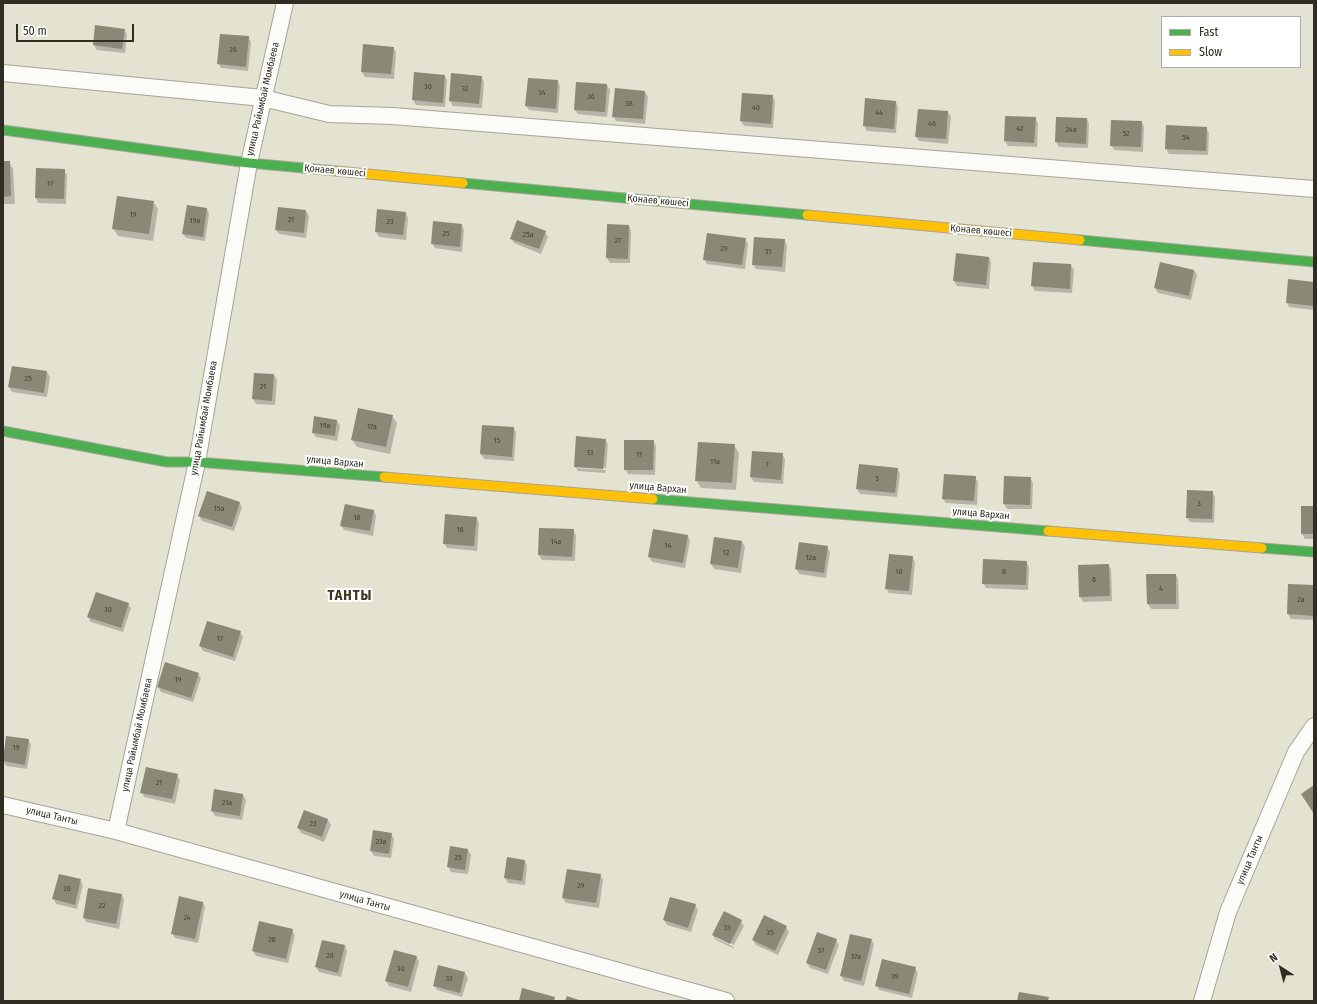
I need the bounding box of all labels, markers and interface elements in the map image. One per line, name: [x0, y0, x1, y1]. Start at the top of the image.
scale bar: [18, 16, 136, 42]
legend: [1161, 16, 1301, 68]
text: 50 m: [23, 24, 47, 38]
text: Fast: [1199, 25, 1218, 39]
street label: улица Райымбай Момбаева: [244, 41, 282, 157]
house number: 26: [229, 45, 237, 55]
text: Slow: [1199, 45, 1222, 59]
house number: 30: [424, 82, 432, 92]
house number: 32: [461, 84, 469, 94]
house number: 34: [538, 88, 546, 98]
house number: 36: [587, 92, 595, 102]
house number: 38: [625, 99, 633, 109]
house number: 40: [752, 103, 760, 113]
house number: 44: [875, 108, 883, 118]
house number: 46: [928, 119, 936, 129]
house number: 42: [1016, 124, 1024, 134]
house number: 24а: [1065, 125, 1077, 135]
house number: 52: [1122, 129, 1130, 139]
house number: 54: [1182, 133, 1190, 143]
street label: Қонаев көшесі: [304, 162, 366, 180]
house number: 17: [47, 179, 53, 189]
street label: Қонаев көшесі: [627, 192, 689, 210]
house number: 19: [129, 210, 137, 220]
house number: 21: [288, 215, 294, 225]
house number: 19а: [190, 216, 200, 226]
house number: 23: [386, 217, 394, 227]
street label: Қонаев көшесі: [950, 222, 1012, 240]
house number: 25: [442, 229, 450, 239]
house number: 25а: [522, 230, 534, 240]
house number: 27: [615, 236, 621, 246]
house number: 29: [720, 244, 728, 254]
house number: 31: [765, 247, 771, 257]
street label: улица Райымбай Момбаева: [188, 360, 220, 476]
house number: 25: [24, 374, 32, 384]
house number: 21: [260, 382, 266, 392]
house number: 19а: [320, 421, 330, 431]
house number: 17а: [367, 422, 377, 432]
house number: 15: [494, 436, 500, 446]
house number: 13: [587, 448, 593, 458]
house number: 11: [636, 450, 642, 460]
street label: улица Вархан: [306, 454, 364, 470]
house number: 11а: [710, 457, 720, 467]
house number: 7: [765, 460, 769, 470]
house number: 5: [875, 474, 879, 484]
street label: улица Вархан: [629, 480, 687, 496]
house number: 3: [1197, 499, 1201, 509]
house number: 15а: [214, 504, 224, 514]
street label: улица Вархан: [952, 506, 1010, 522]
house number: 18: [353, 513, 361, 523]
house number: 16: [456, 525, 464, 535]
house number: 14а: [551, 537, 561, 547]
house number: 14: [665, 541, 671, 551]
house number: 12: [723, 548, 729, 558]
house number: 12а: [806, 553, 816, 563]
house number: 10: [895, 567, 903, 577]
house number: 8: [1002, 567, 1006, 577]
house number: 6: [1092, 575, 1096, 585]
house number: 4: [1159, 584, 1163, 594]
district label: ТАНТЫ: [328, 588, 372, 604]
house number: 2а: [1297, 595, 1305, 605]
house number: 30: [104, 605, 112, 615]
house number: 17: [217, 634, 223, 644]
house number: 19: [174, 675, 182, 685]
street label: улица Райымбай Момбаева: [119, 677, 155, 793]
house number: 19: [12, 743, 20, 753]
house number: 21: [156, 778, 162, 788]
house number: 21а: [222, 798, 232, 808]
street label: улица Танты: [25, 804, 79, 828]
house number: 23: [309, 819, 317, 829]
street label: улица Танты: [1234, 834, 1266, 886]
house number: 23а: [375, 837, 387, 847]
house number: 25: [454, 853, 462, 863]
house number: 29: [577, 881, 585, 891]
house number: 20: [63, 884, 71, 894]
street label: улица Танты: [338, 888, 392, 914]
house number: 22: [98, 901, 106, 911]
house number: 24: [183, 913, 191, 923]
house number: 33: [723, 923, 731, 933]
house number: 35: [766, 928, 774, 938]
house number: 26: [268, 935, 276, 945]
house number: 37: [818, 946, 824, 956]
north arrow: [1261, 948, 1301, 988]
house number: 28: [326, 951, 334, 961]
text: N: [1267, 951, 1280, 965]
house number: 37а: [851, 952, 861, 962]
house number: 30: [397, 964, 405, 974]
house number: 39: [891, 972, 899, 982]
house number: 32: [445, 974, 453, 984]

